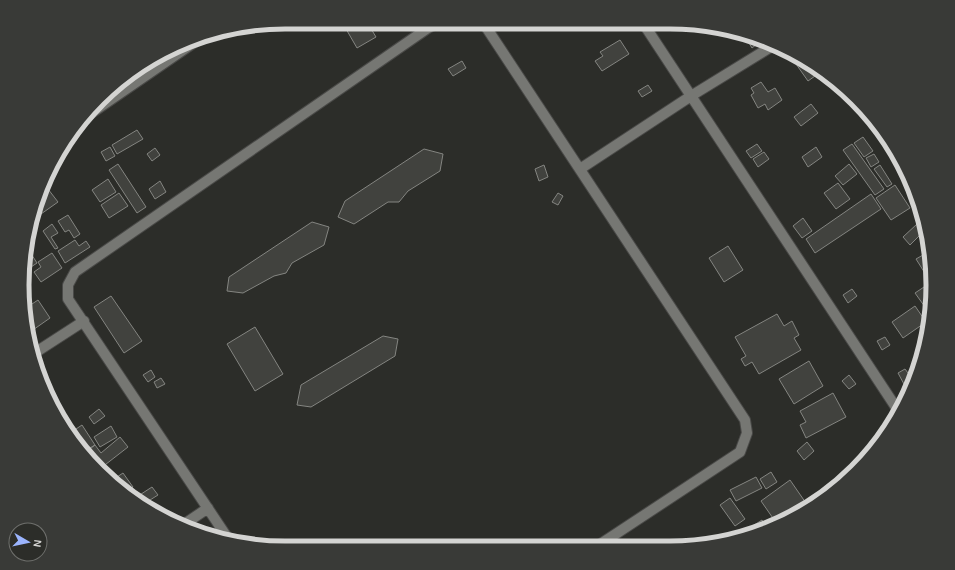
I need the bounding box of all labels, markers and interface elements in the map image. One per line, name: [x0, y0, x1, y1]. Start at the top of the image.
north arrow: [8, 522, 48, 562]
text: N: [30, 539, 44, 548]

